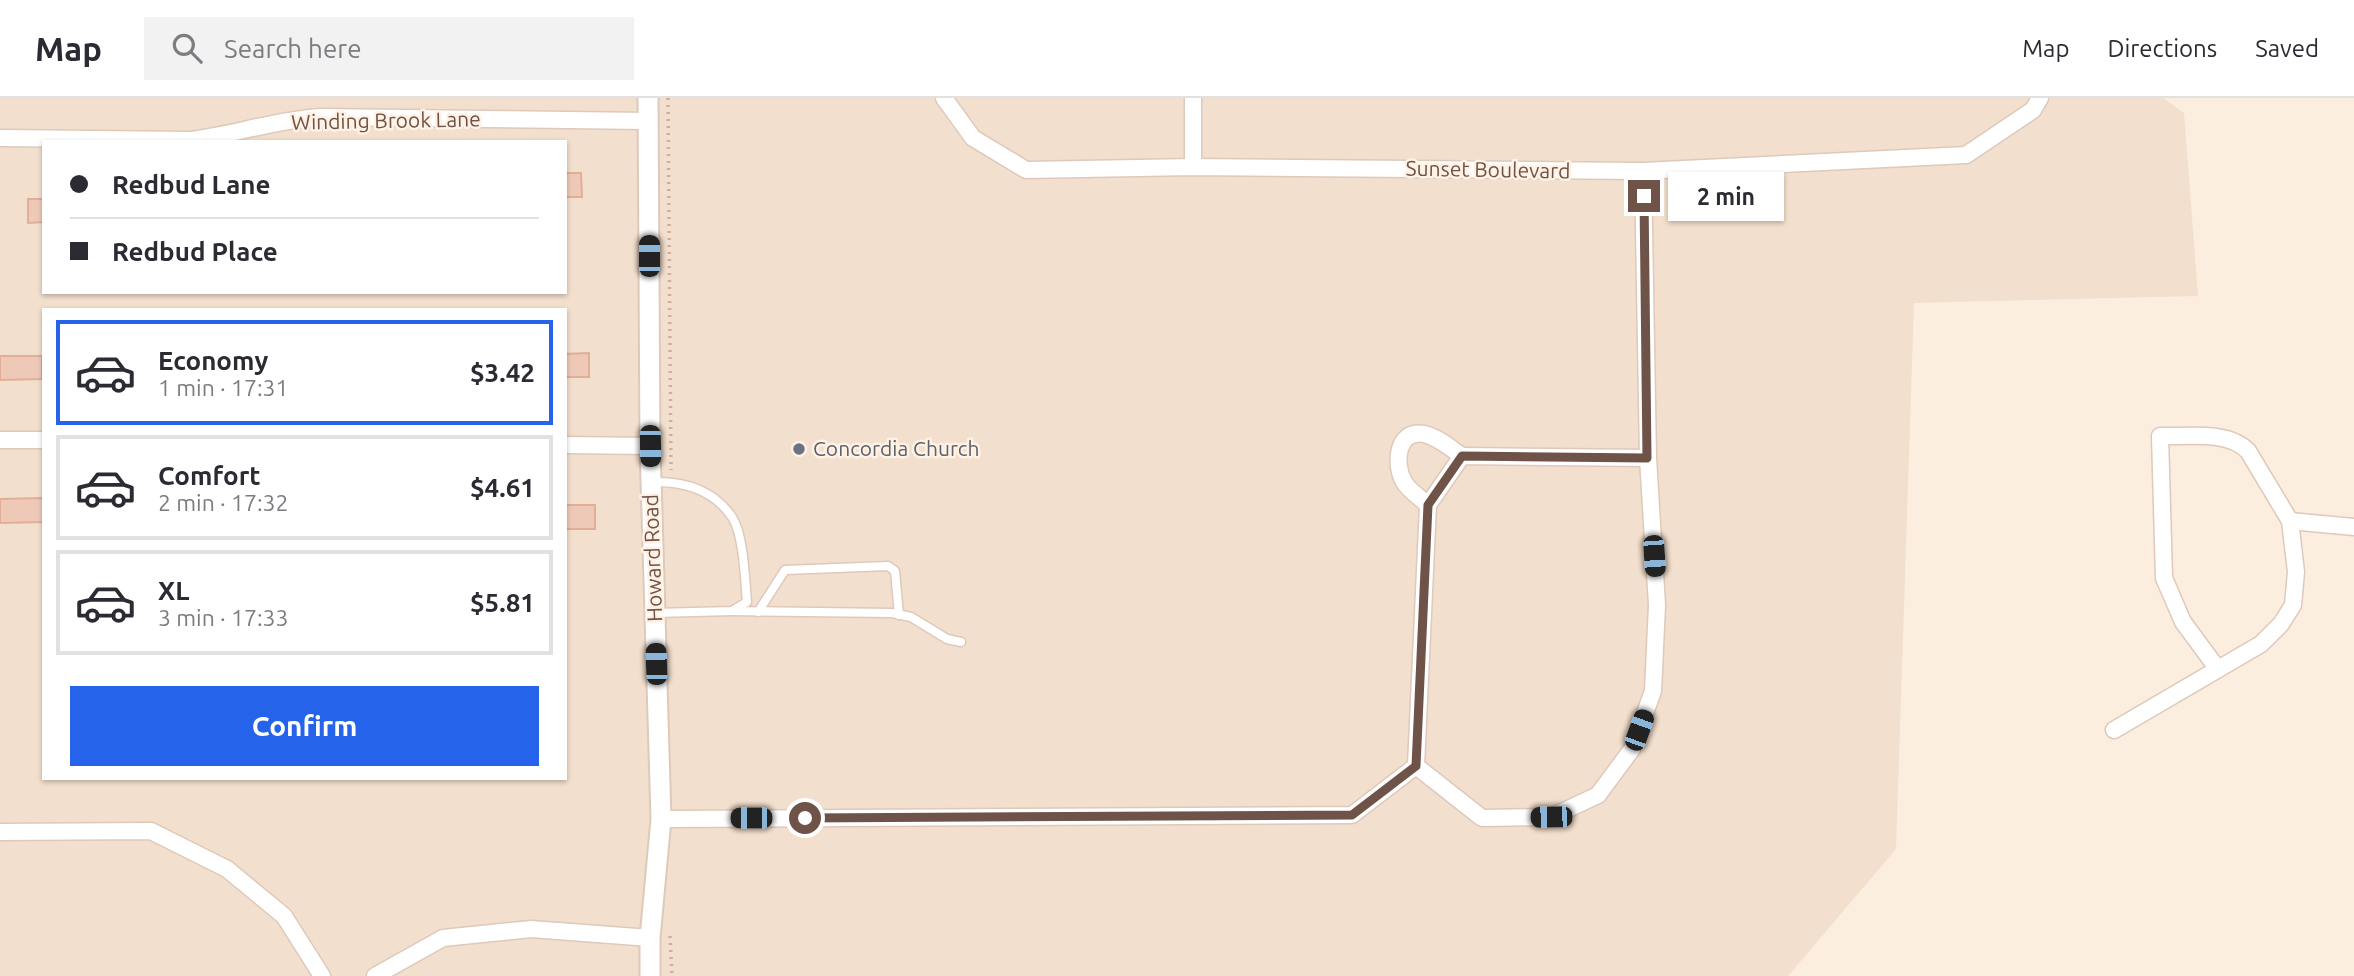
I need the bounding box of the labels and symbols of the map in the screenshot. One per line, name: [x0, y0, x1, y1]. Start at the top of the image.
street label: Winding Brook Lane: [291, 106, 481, 134]
street label: Sunset Boulevard: [1405, 156, 1571, 182]
callout: 2 min: [1668, 172, 1784, 220]
route end: [1628, 180, 1660, 212]
car: [639, 235, 660, 277]
car: [640, 425, 661, 467]
place label: Concordia Church: [813, 436, 980, 460]
marker: Concordia Church: [791, 441, 807, 457]
street label: Howard Road: [638, 494, 666, 622]
car: [1643, 534, 1666, 578]
car: [645, 643, 668, 685]
car: [1622, 707, 1657, 753]
route start: [789, 802, 821, 834]
car: [1530, 806, 1573, 828]
car: [731, 808, 773, 829]

